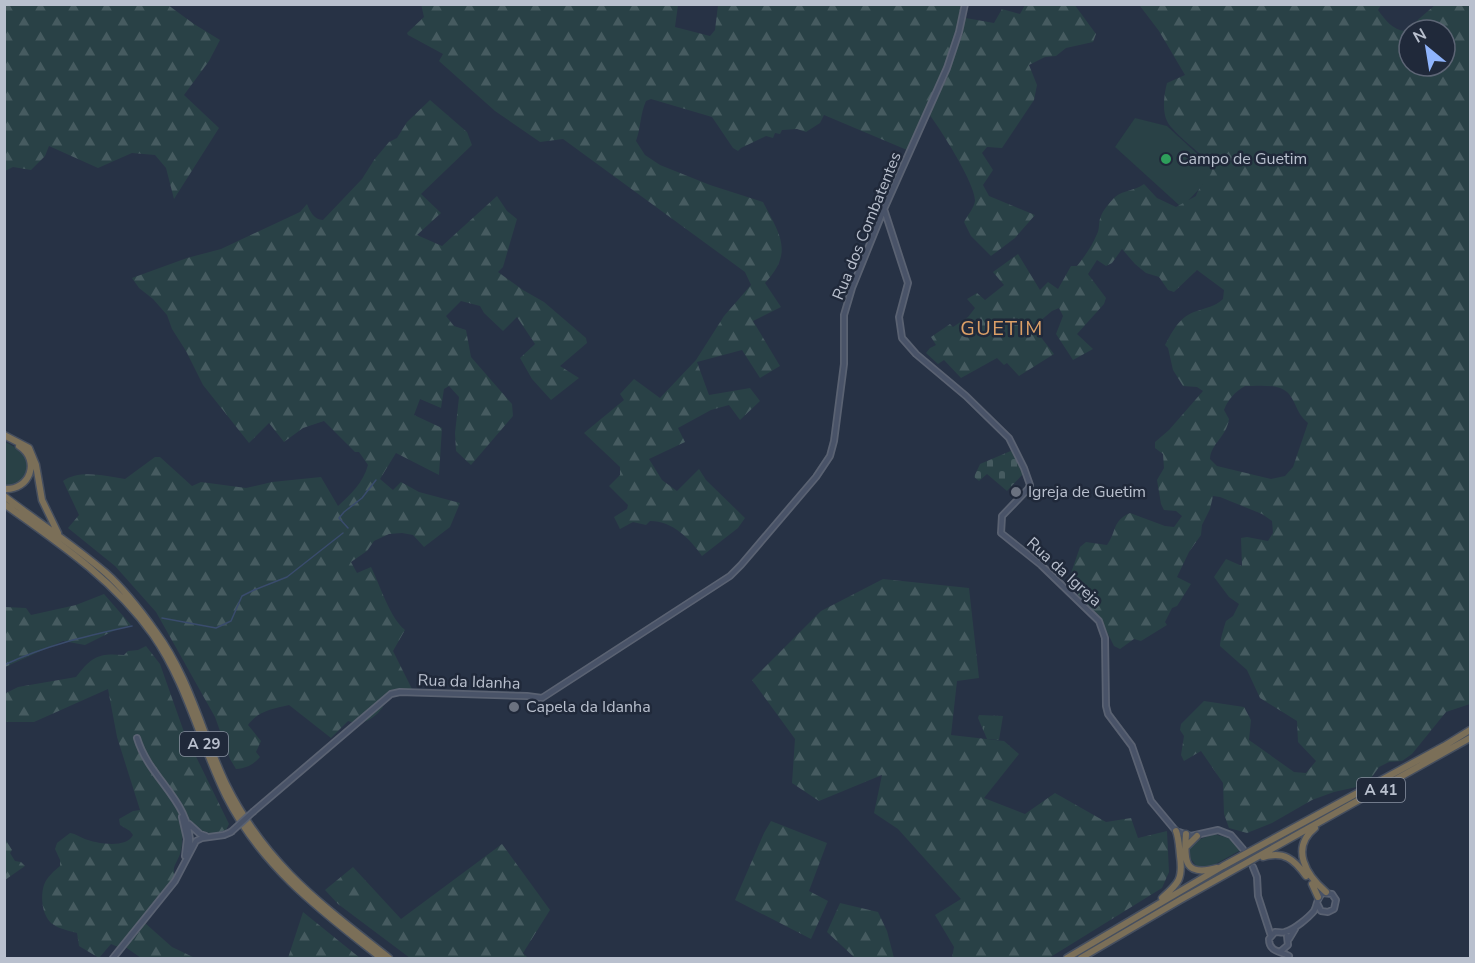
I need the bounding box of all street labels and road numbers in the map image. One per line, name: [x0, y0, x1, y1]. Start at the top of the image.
street label: Rua dos Combatentes: [827, 149, 907, 303]
street label: Rua da Igreja: [1022, 532, 1106, 612]
street label: Rua da Idanha: [417, 669, 521, 695]
road number: A 29: [180, 732, 228, 756]
road number: A 41: [1357, 778, 1405, 802]

